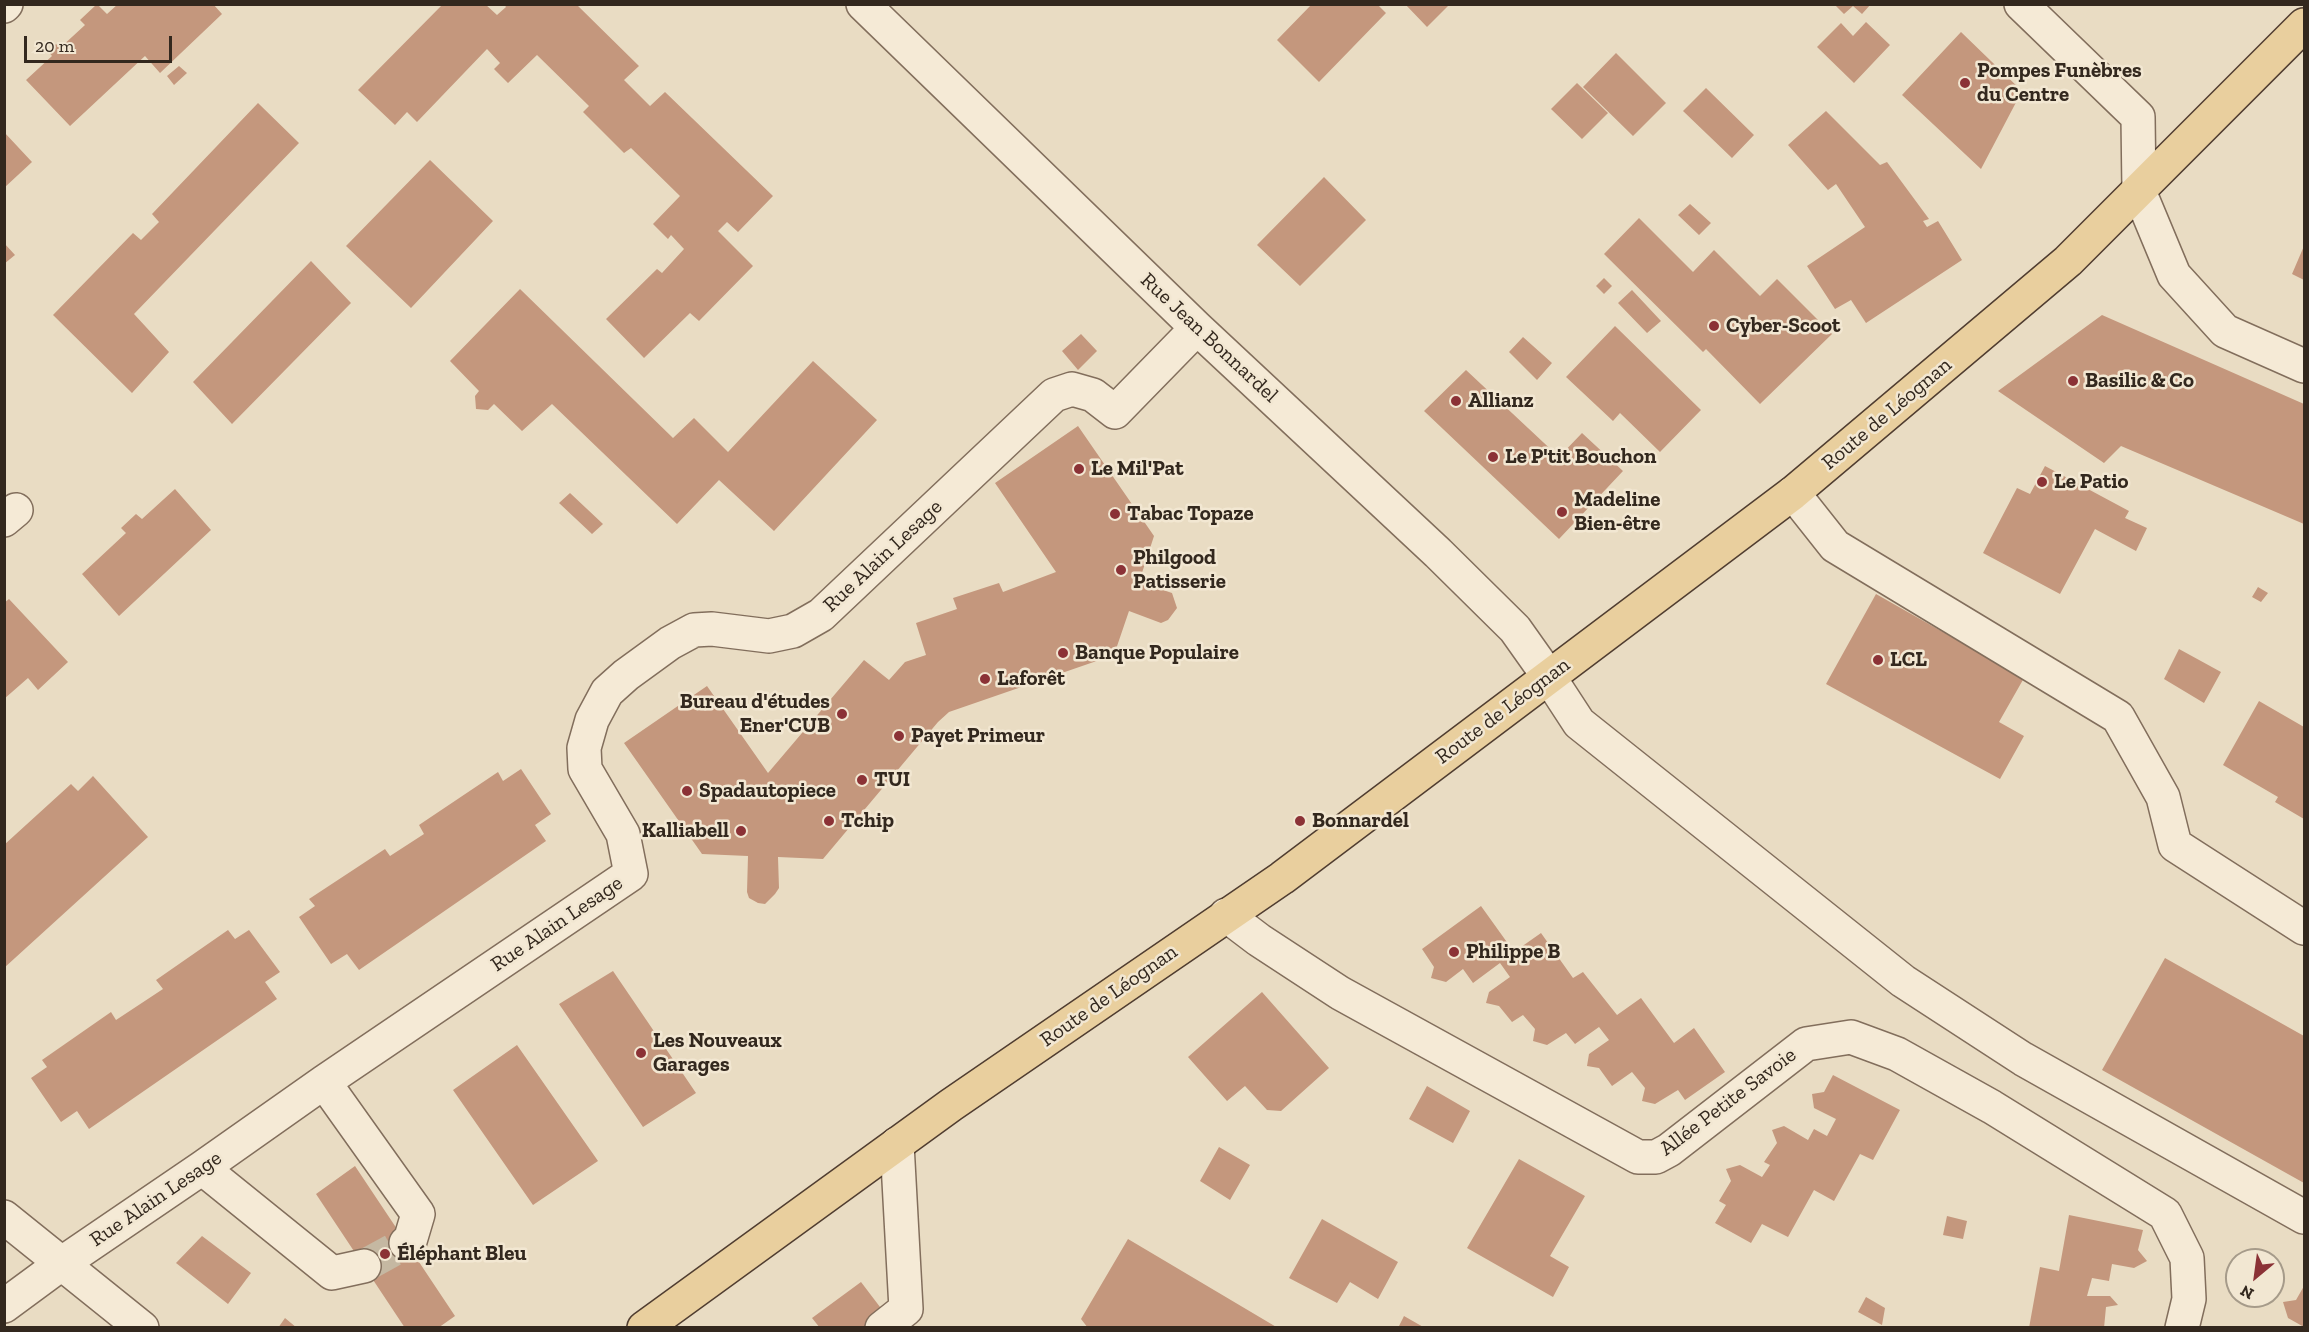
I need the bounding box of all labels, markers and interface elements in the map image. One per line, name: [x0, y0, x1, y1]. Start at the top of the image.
scale bar: [27, 24, 176, 62]
text: 20 m: [35, 35, 74, 57]
place label: Pompes Funèbres du Centre: [1977, 58, 2142, 108]
marker: Pompes Funèbres du Centre: [1958, 76, 1972, 90]
street label: Rue Jean Bonnardel: [1135, 268, 1283, 408]
place label: Cyber-Scoot: [1726, 313, 1840, 339]
marker: Cyber-Scoot: [1707, 319, 1721, 333]
street label: Route de Léognan: [1817, 352, 1957, 476]
place label: Basilic & Co: [2085, 368, 2194, 394]
marker: Basilic & Co: [2066, 374, 2080, 388]
place label: Allianz: [1468, 388, 1534, 414]
marker: Allianz: [1449, 394, 1463, 408]
place label: Le P'tit Bouchon: [1505, 444, 1656, 470]
marker: Le P'tit Bouchon: [1486, 450, 1500, 464]
place label: Le Mil'Pat: [1091, 456, 1184, 482]
marker: Le Mil'Pat: [1072, 462, 1086, 476]
place label: Le Patio: [2054, 469, 2128, 495]
marker: Le Patio: [2035, 475, 2049, 489]
place label: Madeline Bien-être: [1574, 487, 1660, 537]
street label: Rue Alain Lesage: [818, 494, 948, 618]
place label: Tabac Topaze: [1127, 501, 1254, 527]
marker: Madeline Bien-être: [1555, 505, 1569, 519]
marker: Tabac Topaze: [1108, 507, 1122, 521]
place label: Philgood Patisserie: [1133, 545, 1226, 595]
marker: Philgood Patisserie: [1114, 563, 1128, 577]
place label: Banque Populaire: [1075, 640, 1239, 666]
marker: Banque Populaire: [1056, 646, 1070, 660]
place label: LCL: [1890, 647, 1927, 673]
street label: Route de Léognan: [1431, 652, 1575, 770]
marker: LCL: [1871, 653, 1885, 667]
place label: Laforêt: [997, 666, 1065, 692]
marker: Laforêt: [978, 672, 992, 686]
place label: Bureau d'études Ener'CUB: [680, 689, 830, 739]
marker: Bureau d'études Ener'CUB: [835, 707, 849, 721]
place label: Payet Primeur: [911, 723, 1045, 749]
marker: Payet Primeur: [892, 729, 906, 743]
place label: TUI: [874, 767, 910, 793]
marker: TUI: [855, 773, 869, 787]
place label: Spadautopiece: [699, 778, 836, 804]
marker: Spadautopiece: [680, 784, 694, 798]
place label: Tchip: [841, 808, 894, 834]
place label: Bonnardel: [1312, 808, 1409, 834]
marker: Tchip: [822, 814, 836, 828]
marker: Bonnardel: [1293, 814, 1307, 828]
place label: Kalliabell: [642, 818, 729, 844]
marker: Kalliabell: [734, 824, 748, 838]
street label: Rue Alain Lesage: [486, 871, 628, 977]
street label: Route de Léognan: [1036, 939, 1182, 1053]
place label: Philippe B: [1466, 939, 1560, 965]
marker: Philippe B: [1447, 945, 1461, 959]
place label: Les Nouveaux Garages: [653, 1028, 782, 1078]
street label: Allée Petite Savoie: [1655, 1042, 1801, 1162]
marker: Les Nouveaux Garages: [634, 1046, 648, 1060]
street label: Rue Alain Lesage: [85, 1146, 227, 1252]
place label: Éléphant Bleu: [397, 1241, 527, 1267]
marker: Éléphant Bleu: [378, 1247, 392, 1261]
north arrow: [2225, 1248, 2285, 1308]
text: N: [2237, 1281, 2257, 1304]

